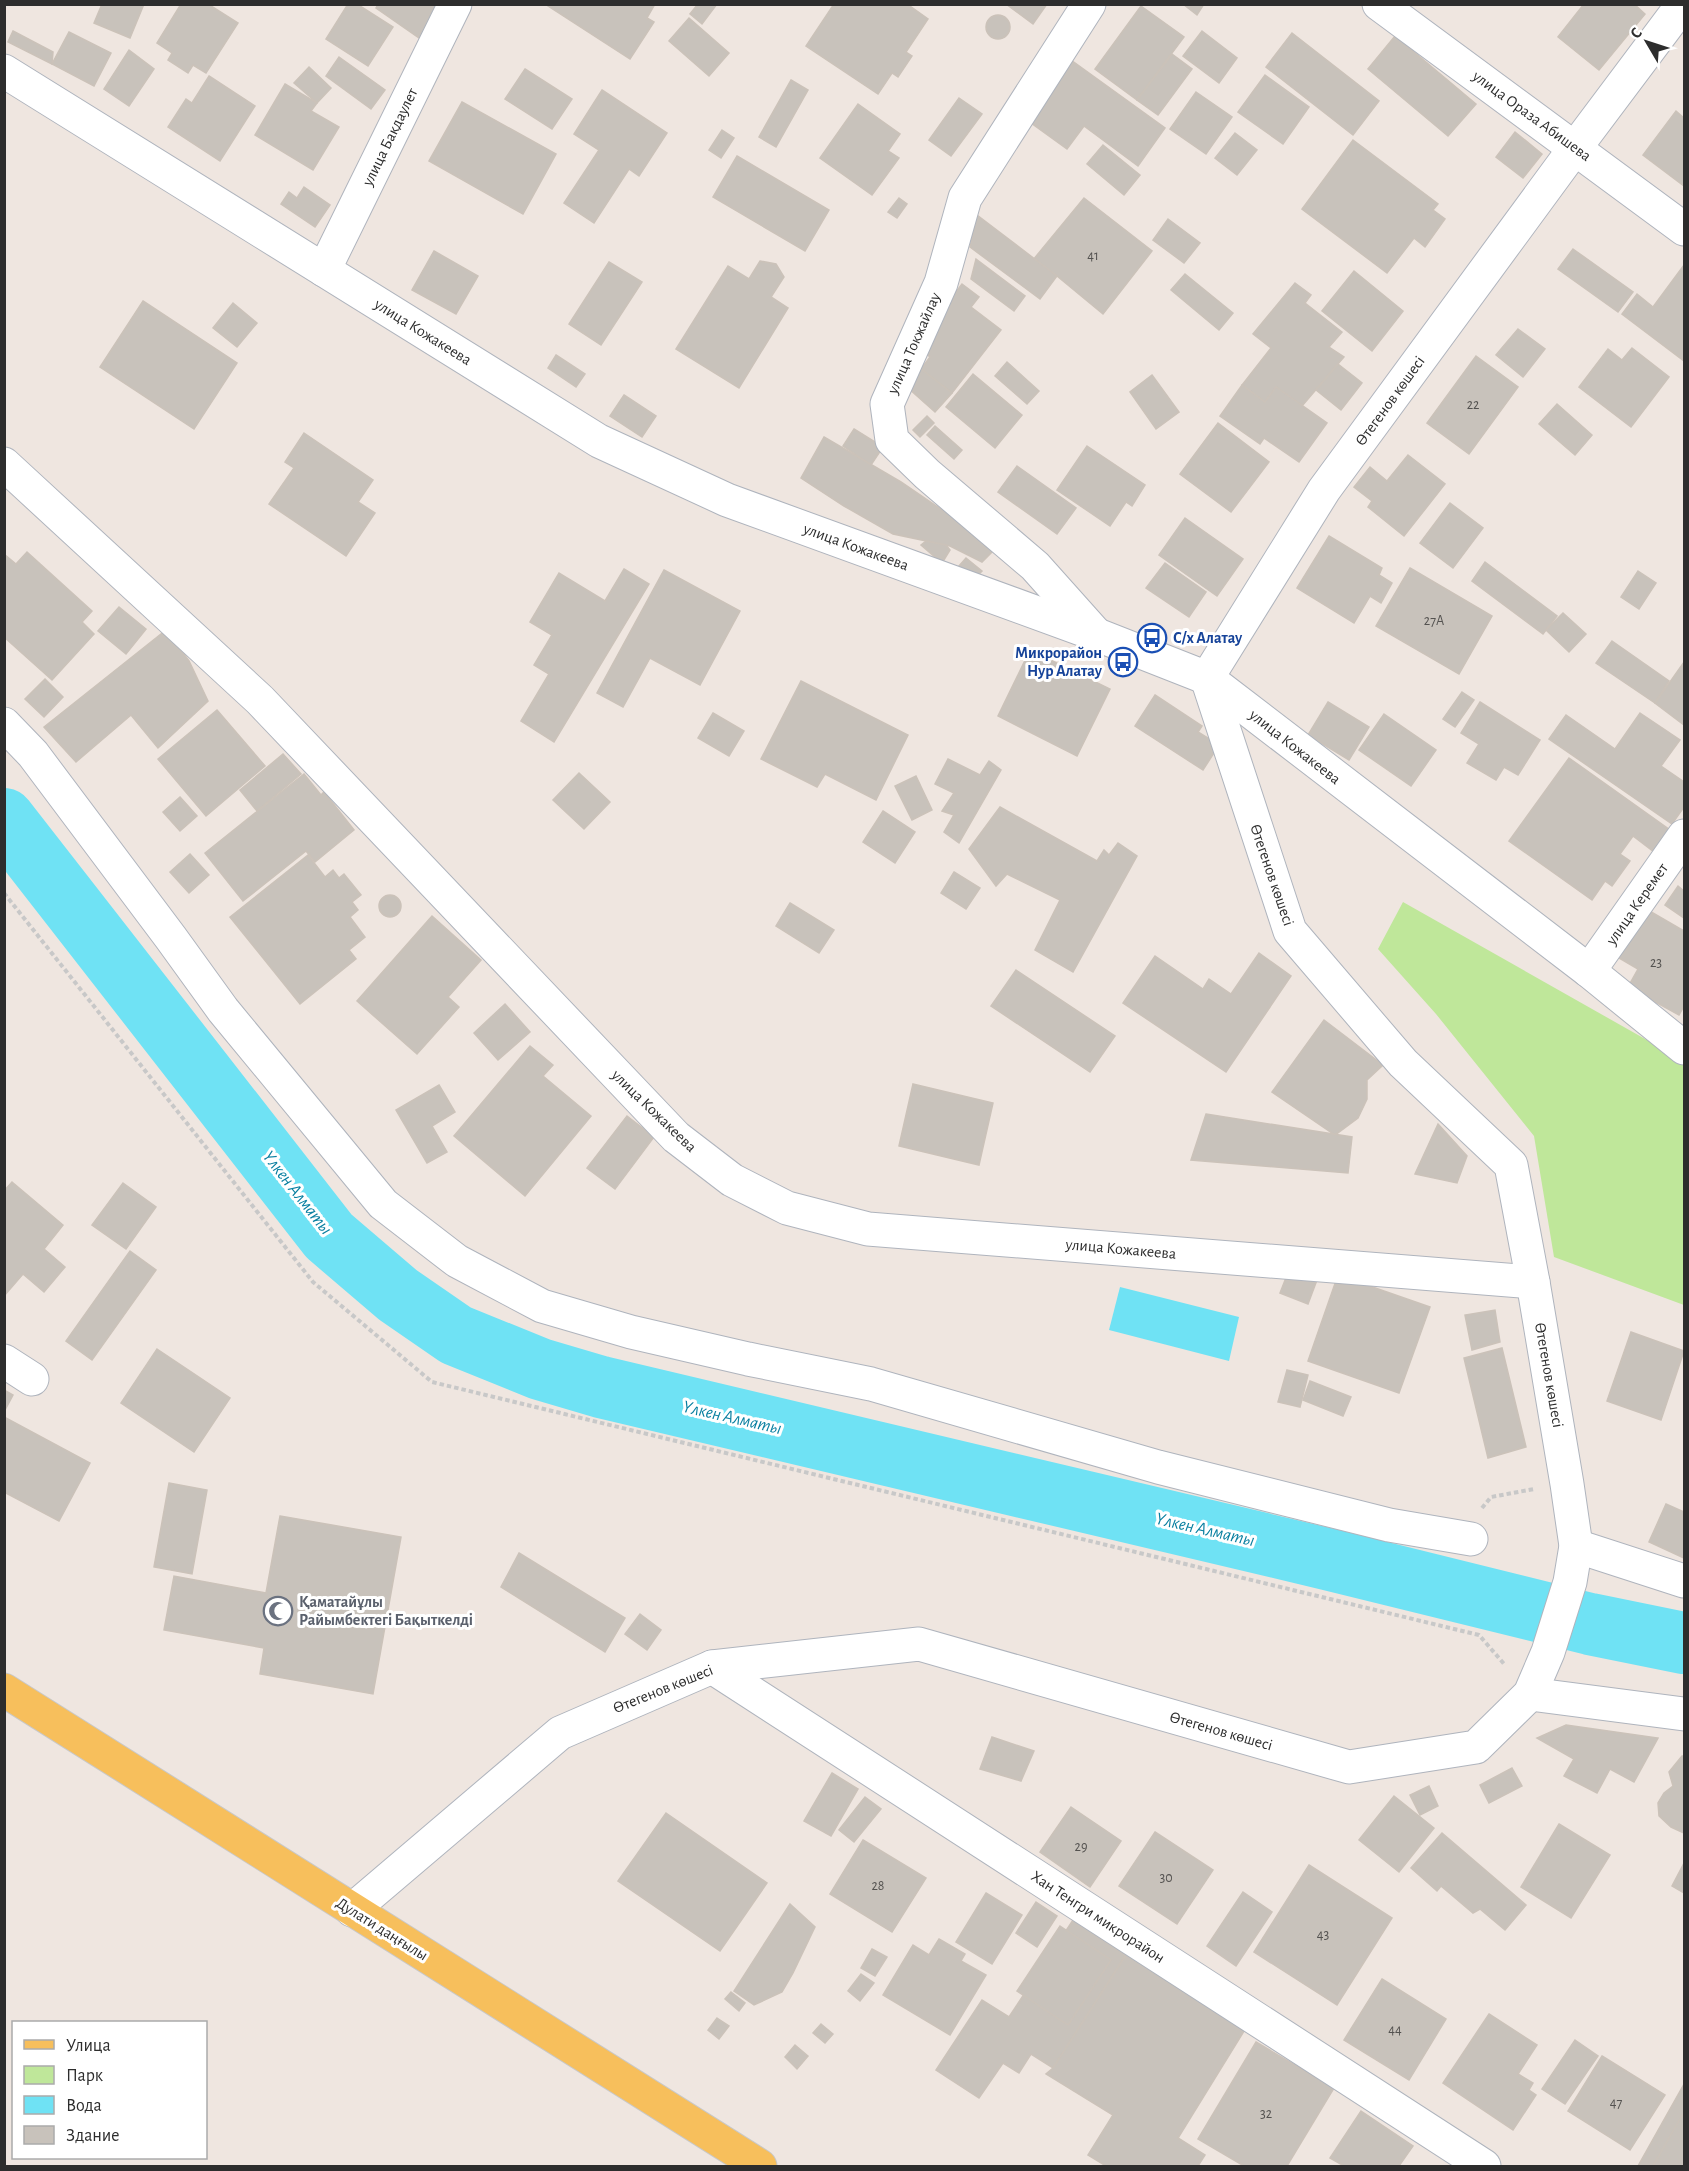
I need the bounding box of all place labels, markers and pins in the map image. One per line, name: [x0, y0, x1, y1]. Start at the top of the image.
bus stop icon: С/х Алатау: [1136, 622, 1168, 654]
place label: С/х Алатау: [1173, 630, 1243, 647]
place label: Микрорайон Нур Алатау: [1015, 645, 1103, 680]
bus stop icon: Микрорайон Нур Алатау: [1107, 646, 1139, 678]
place label: Қаматайұлы Райымбектегі Бақыткелді: [299, 1594, 473, 1628]
mosque icon: Қаматайұлы Райымбектегі Бақыткелді: [262, 1595, 294, 1627]

